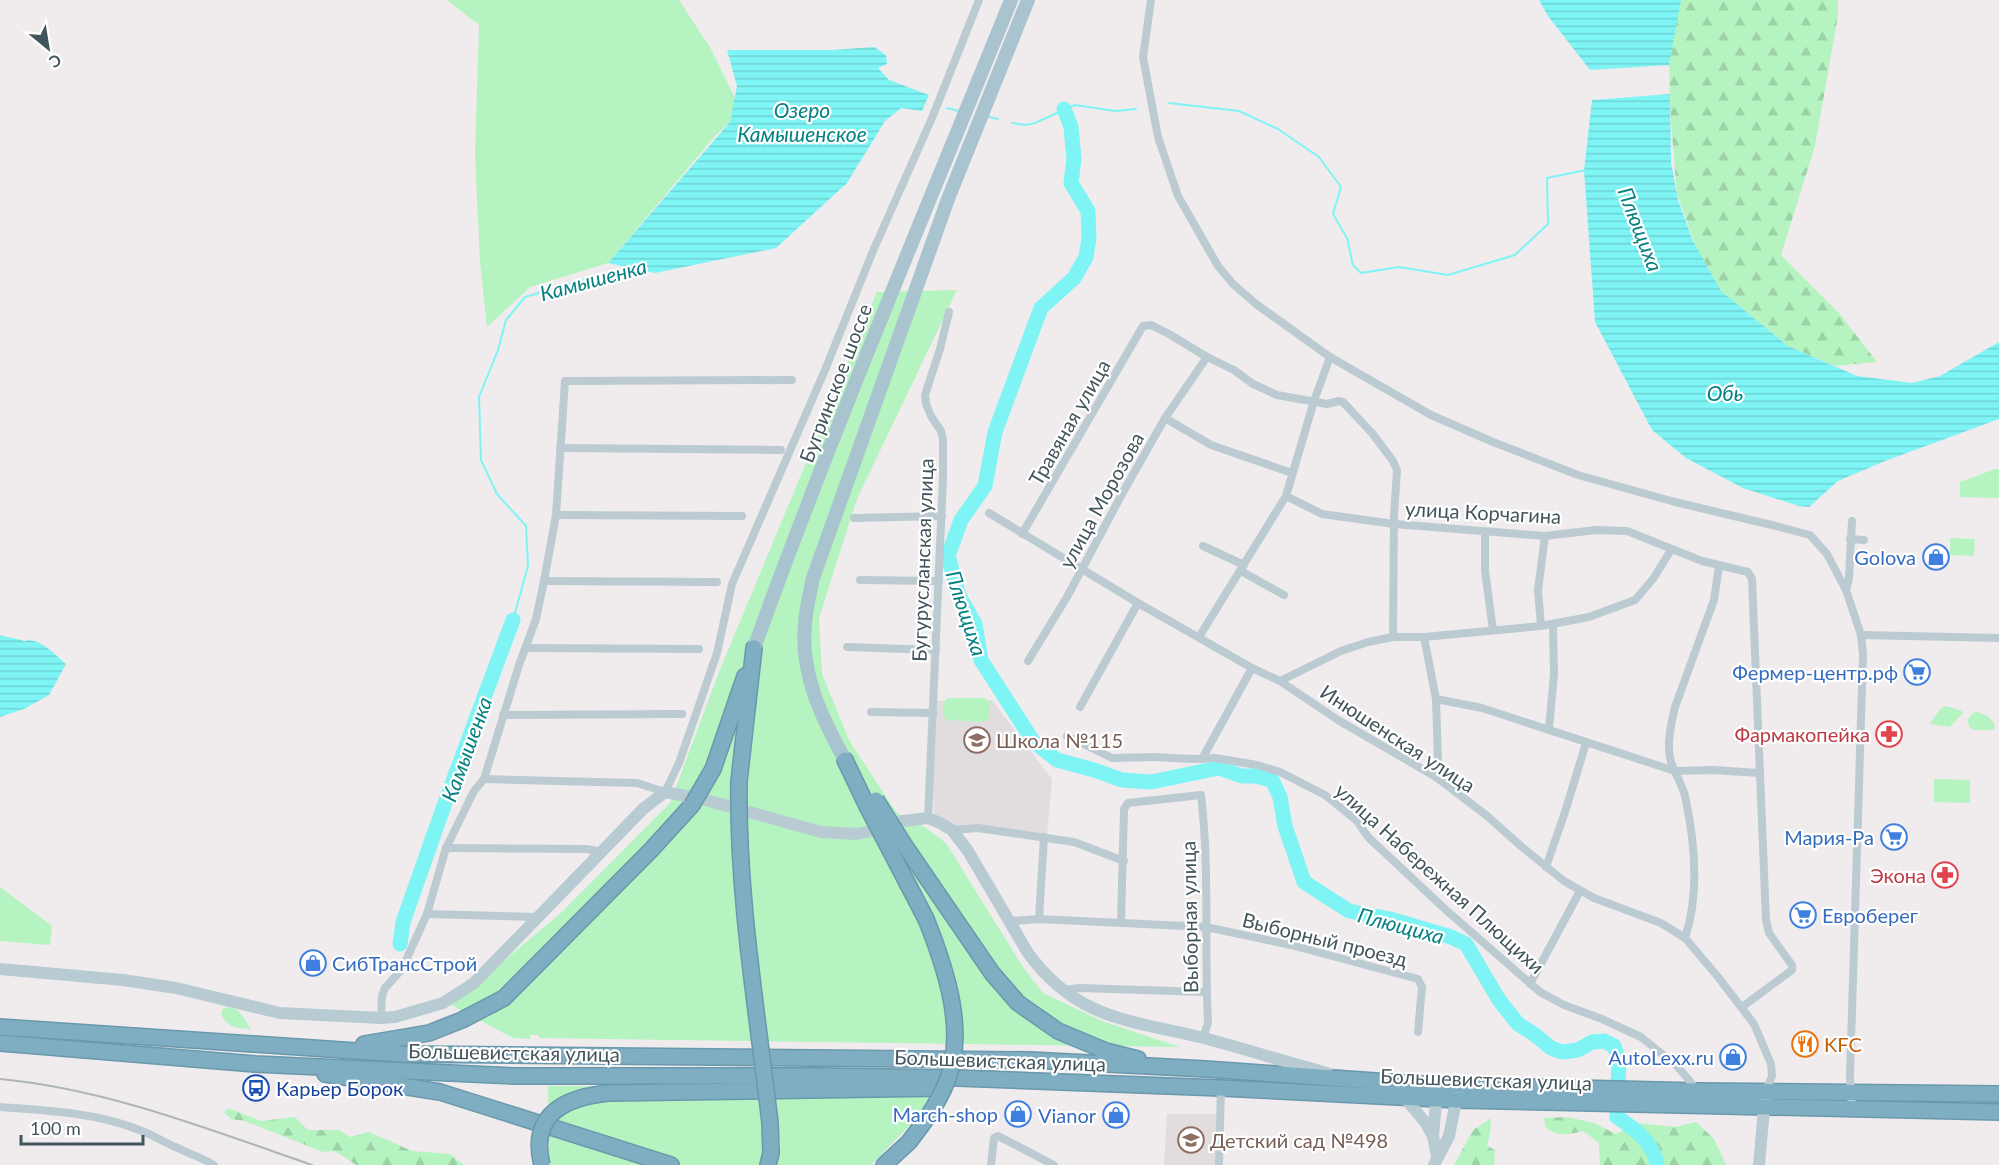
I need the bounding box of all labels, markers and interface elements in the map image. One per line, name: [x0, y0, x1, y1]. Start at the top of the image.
north arrow: [18, 18, 78, 78]
text: С: [46, 51, 65, 73]
water label: Озеро Камышенское: [737, 97, 867, 146]
water label: Плющиха: [1613, 183, 1669, 275]
water label: Камышенка: [537, 253, 649, 305]
street label: Бугринское шоссе: [794, 300, 876, 466]
street label: Травяная улица: [1023, 355, 1115, 489]
water label: Обь: [1707, 380, 1743, 405]
street label: улица Морозова: [1054, 428, 1148, 572]
street label: Бугурусланская улица: [906, 458, 938, 662]
street label: улица Корчагина: [1404, 496, 1562, 528]
shop icon: Golova: [1921, 542, 1951, 572]
place label: Golova: [1854, 545, 1916, 569]
water label: Плющиха: [941, 567, 993, 659]
supermarket icon: Фермер-центр.рф: [1902, 657, 1932, 687]
place label: Фермер-центр.рф: [1732, 660, 1898, 684]
street label: Инюшенская улица: [1316, 679, 1480, 797]
water label: Камышенка: [435, 693, 497, 805]
pharmacy icon: Фармакопейка: [1874, 719, 1904, 749]
place label: Фармакопейка: [1735, 722, 1870, 746]
school or university icon: Школа №115: [962, 725, 992, 755]
place label: Школа №115: [996, 728, 1123, 752]
street label: улица Набережная Плющихи: [1331, 778, 1549, 978]
supermarket icon: Мария-Ра: [1879, 822, 1909, 852]
place label: Мария-Ра: [1784, 825, 1874, 849]
street label: Выборная улица: [1176, 841, 1202, 993]
pharmacy icon: Экона: [1930, 860, 1960, 890]
place label: Экона: [1870, 863, 1926, 887]
supermarket icon: Евроберег: [1788, 900, 1818, 930]
water label: Плющиха: [1355, 901, 1447, 949]
place label: Евроберег: [1822, 903, 1918, 927]
street label: Выборный проезд: [1240, 907, 1410, 971]
shop icon: СибТрансСтрой: [298, 948, 328, 978]
place label: СибТрансСтрой: [332, 951, 477, 975]
restaurant icon: KFC: [1790, 1029, 1820, 1059]
place label: KFC: [1824, 1032, 1862, 1056]
street label: Большевистская улица: [408, 1038, 620, 1066]
shop icon: AutoLexx.ru: [1718, 1042, 1748, 1072]
street label: Большевистская улица: [894, 1044, 1106, 1076]
place label: AutoLexx.ru: [1608, 1045, 1714, 1069]
street label: Большевистская улица: [1380, 1063, 1592, 1095]
bus stop icon: Карьер Борок: [241, 1073, 271, 1103]
place label: Карьер Борок: [276, 1076, 404, 1100]
shop icon: March-shop: [1003, 1099, 1033, 1129]
shop icon: Vianor: [1101, 1100, 1131, 1130]
place label: March-shop: [892, 1102, 998, 1126]
place label: Vianor: [1038, 1103, 1097, 1127]
scale bar: [21, 1108, 142, 1146]
text: 100 m: [30, 1117, 81, 1139]
school or university icon: Детский сад №498: [1176, 1125, 1206, 1155]
place label: Детский сад №498: [1210, 1128, 1388, 1152]

